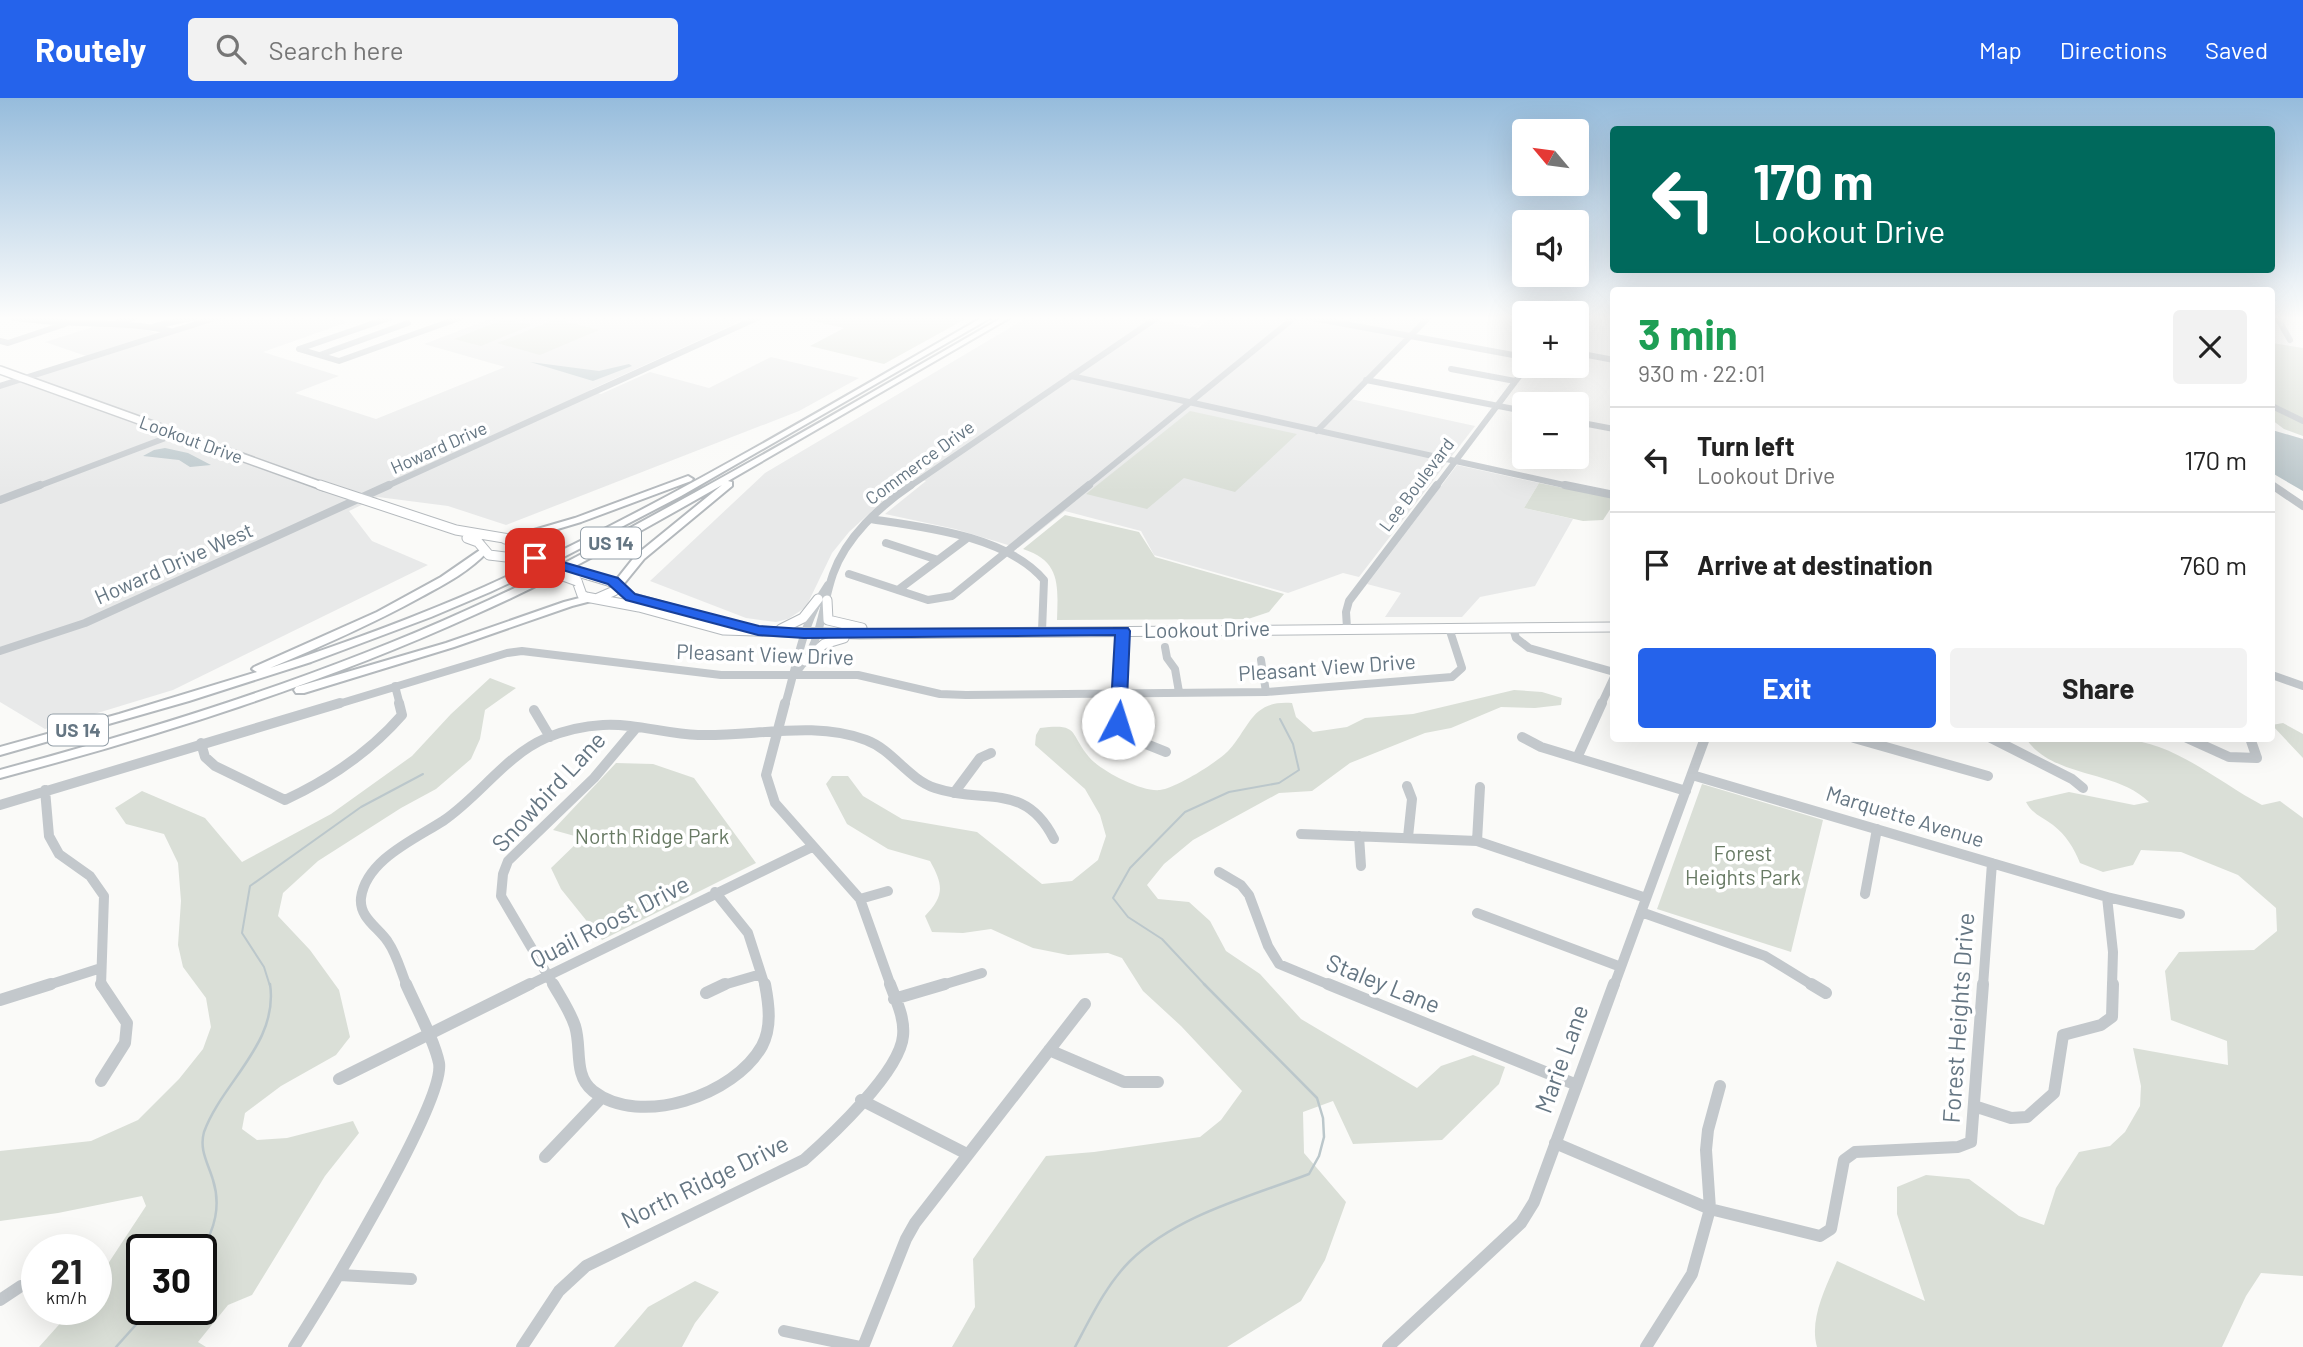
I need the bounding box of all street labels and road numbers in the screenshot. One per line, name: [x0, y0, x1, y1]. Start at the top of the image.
street label: Lookout Drive: [137, 410, 246, 468]
street label: Commerce Drive: [861, 415, 978, 509]
street label: Howard Drive: [387, 416, 490, 478]
street label: Lee Boulevard: [1374, 433, 1458, 535]
street label: Howard Drive West: [90, 516, 256, 609]
road number: US 14: [581, 528, 641, 558]
street label: Lookout Drive: [1144, 615, 1270, 642]
street label: Pleasant View Drive: [676, 638, 854, 669]
street label: Pleasant View Drive: [1237, 648, 1416, 685]
road number: US 14: [48, 715, 108, 746]
street label: Snowbird Lane: [485, 725, 611, 857]
street label: Marquette Avenue: [1823, 780, 1988, 852]
street label: Quail Roost Drive: [525, 868, 694, 973]
street label: Forest Heights Drive: [1936, 912, 1979, 1124]
street label: Staley Lane: [1322, 947, 1445, 1019]
street label: Marie Lane: [1528, 1000, 1594, 1117]
street label: North Ridge Drive: [616, 1128, 793, 1234]

